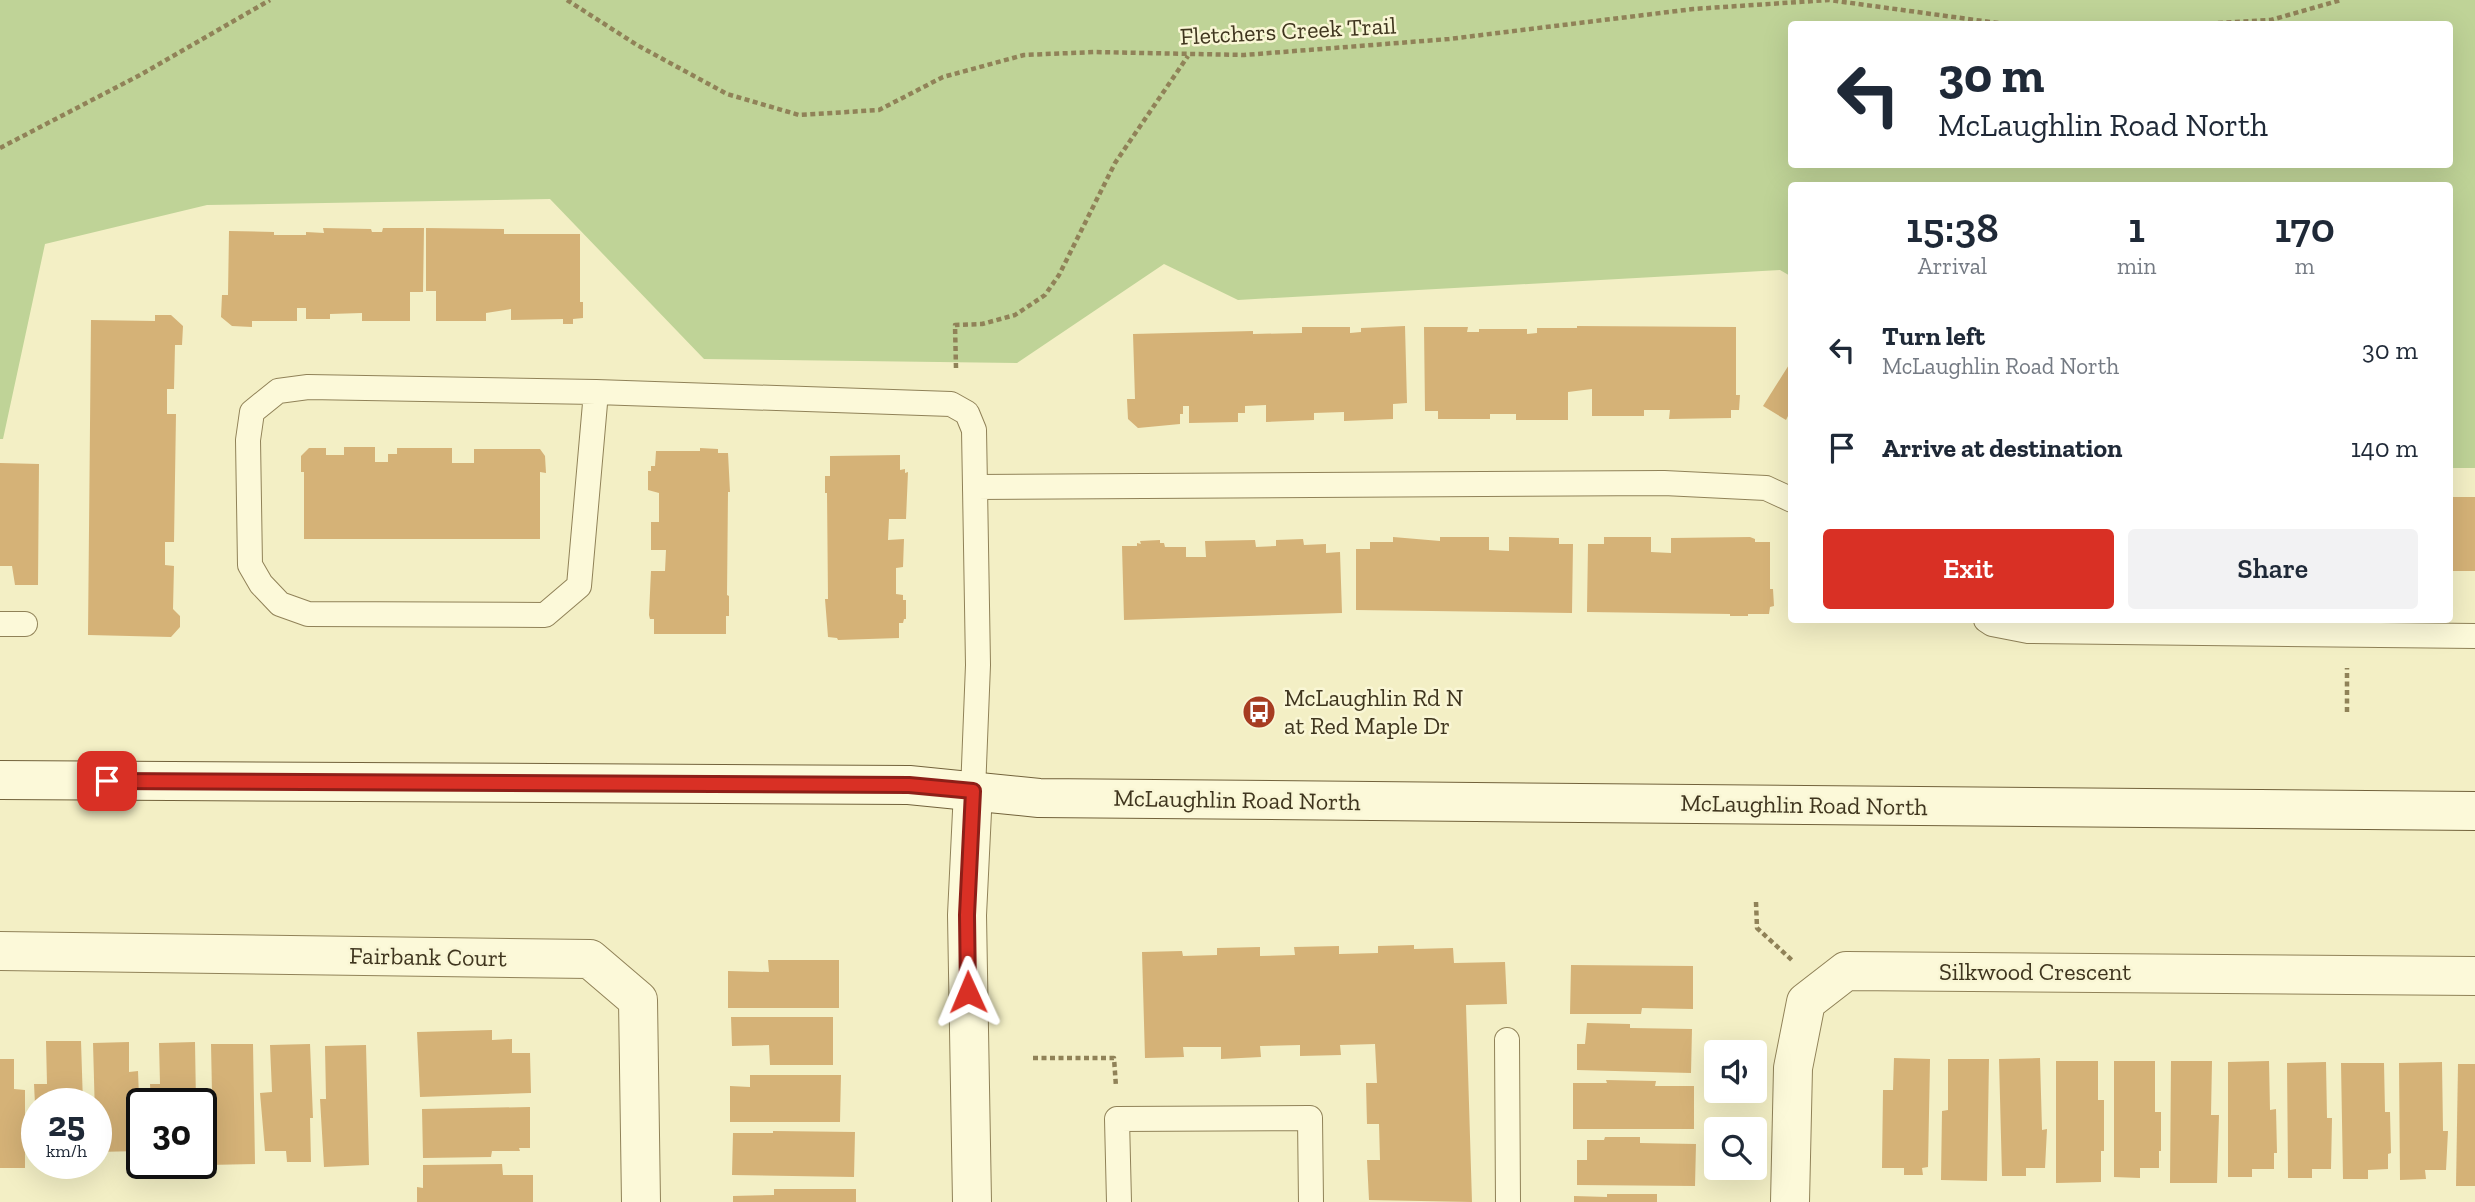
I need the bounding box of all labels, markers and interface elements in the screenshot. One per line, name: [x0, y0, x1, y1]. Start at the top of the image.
street label: Fletchers Creek Trail: [1179, 10, 1397, 51]
text: 30 m: [1938, 46, 2044, 105]
icon: left: [1823, 49, 1914, 140]
text: McLaughlin Road North: [1938, 106, 2268, 144]
text: 15:38: [1906, 202, 1999, 253]
text: 1: [2128, 202, 2145, 253]
text: 170: [2274, 202, 2335, 253]
text: Arrival: [1918, 252, 1987, 280]
text: min: [2117, 252, 2156, 280]
text: m: [2295, 252, 2315, 280]
text: Turn left: [1882, 320, 1985, 352]
icon: left: [1823, 331, 1861, 369]
text: 30 m: [2362, 334, 2418, 366]
text: McLaughlin Road North: [1882, 352, 2119, 380]
icon: arrive: [1823, 429, 1861, 467]
text: Arrive at destination: [1882, 432, 2122, 464]
text: 140 m: [2351, 432, 2418, 464]
button: Exit: [1823, 529, 2114, 609]
button: Share: [2128, 529, 2418, 609]
place label: McLaughlin Rd N at Red Maple Dr: [1284, 683, 1463, 740]
bus stop icon: McLaughlin Rd N at Red Maple Dr: [1240, 693, 1278, 731]
pin: [77, 751, 137, 811]
icon: arrive: [88, 762, 126, 800]
street label: McLaughlin Road North: [1113, 783, 1361, 816]
street label: McLaughlin Road North: [1680, 788, 1928, 821]
street label: Fairbank Court: [349, 941, 507, 972]
position arrow: [931, 955, 1005, 1029]
street label: Silkwood Crescent: [1939, 957, 2131, 986]
map controls: [1704, 1040, 1767, 1180]
button: sound: [1704, 1040, 1767, 1103]
speed limit sign: 30: [126, 1088, 217, 1179]
text: 25: [48, 1103, 85, 1145]
button: search: [1704, 1117, 1767, 1180]
text: km/h: [46, 1140, 87, 1162]

